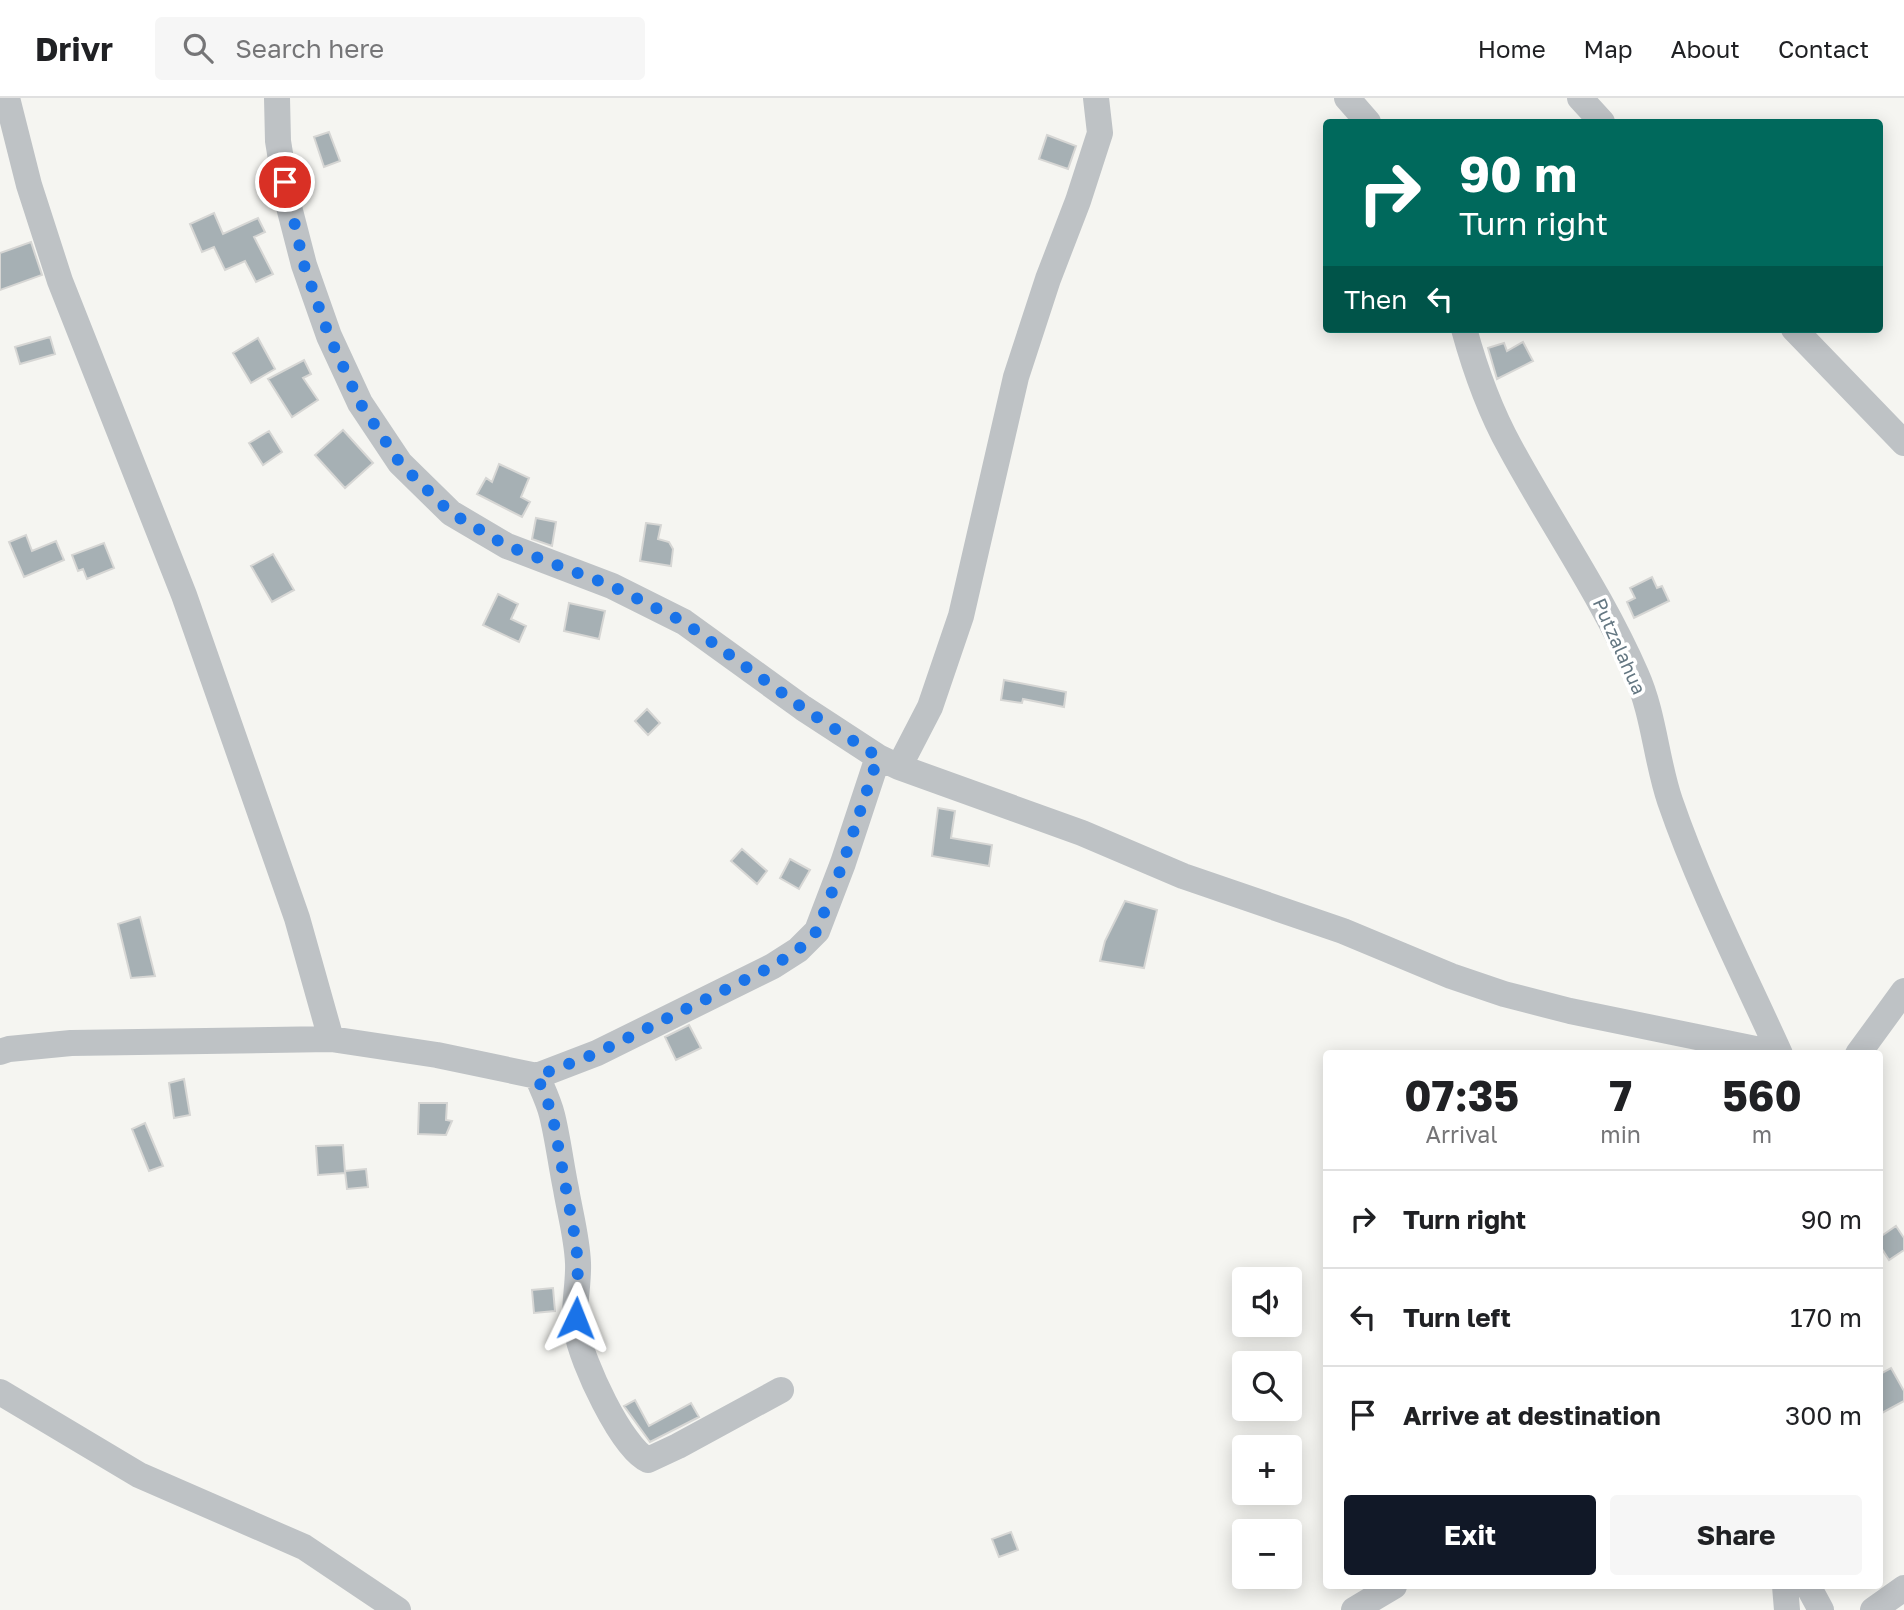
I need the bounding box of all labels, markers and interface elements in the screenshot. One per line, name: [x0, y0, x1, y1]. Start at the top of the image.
search box: [155, 17, 645, 80]
text: Drivr: [35, 29, 113, 68]
icon: search: [179, 29, 217, 67]
text: Search here: [235, 33, 384, 64]
text: Home: [1478, 34, 1546, 63]
text: Map: [1584, 34, 1633, 63]
text: About: [1671, 34, 1740, 63]
text: Contact: [1778, 34, 1869, 63]
text: 90 m: [1459, 144, 1577, 203]
icon: right: [1344, 147, 1435, 238]
pin: [255, 152, 315, 212]
icon: arrive: [266, 163, 304, 201]
text: Turn right: [1459, 204, 1608, 242]
icon: left: [1421, 280, 1459, 318]
text: Then: [1344, 284, 1407, 315]
street label: Putzalahua: [1589, 594, 1651, 698]
text: 07:35: [1404, 1070, 1519, 1120]
text: 7: [1609, 1070, 1632, 1120]
text: 560: [1722, 1070, 1802, 1120]
text: Arrival: [1426, 1120, 1498, 1148]
text: min: [1600, 1120, 1641, 1148]
text: m: [1752, 1120, 1772, 1148]
icon: right: [1344, 1200, 1382, 1238]
text: Turn right: [1403, 1204, 1526, 1235]
text: 90 m: [1801, 1204, 1862, 1235]
map controls: [1232, 1267, 1302, 1589]
button: sound: [1232, 1267, 1302, 1337]
position arrow: [539, 1281, 613, 1355]
icon: left: [1344, 1298, 1382, 1336]
text: Turn left: [1403, 1302, 1511, 1333]
text: 170 m: [1790, 1302, 1862, 1333]
button: search: [1232, 1351, 1302, 1421]
icon: arrive: [1344, 1396, 1382, 1434]
text: Arrive at destination: [1403, 1400, 1661, 1431]
text: 300 m: [1785, 1400, 1862, 1431]
button: +: [1232, 1435, 1302, 1505]
button: Exit: [1344, 1495, 1596, 1575]
button: Share: [1610, 1495, 1862, 1575]
button: −: [1232, 1519, 1302, 1589]

